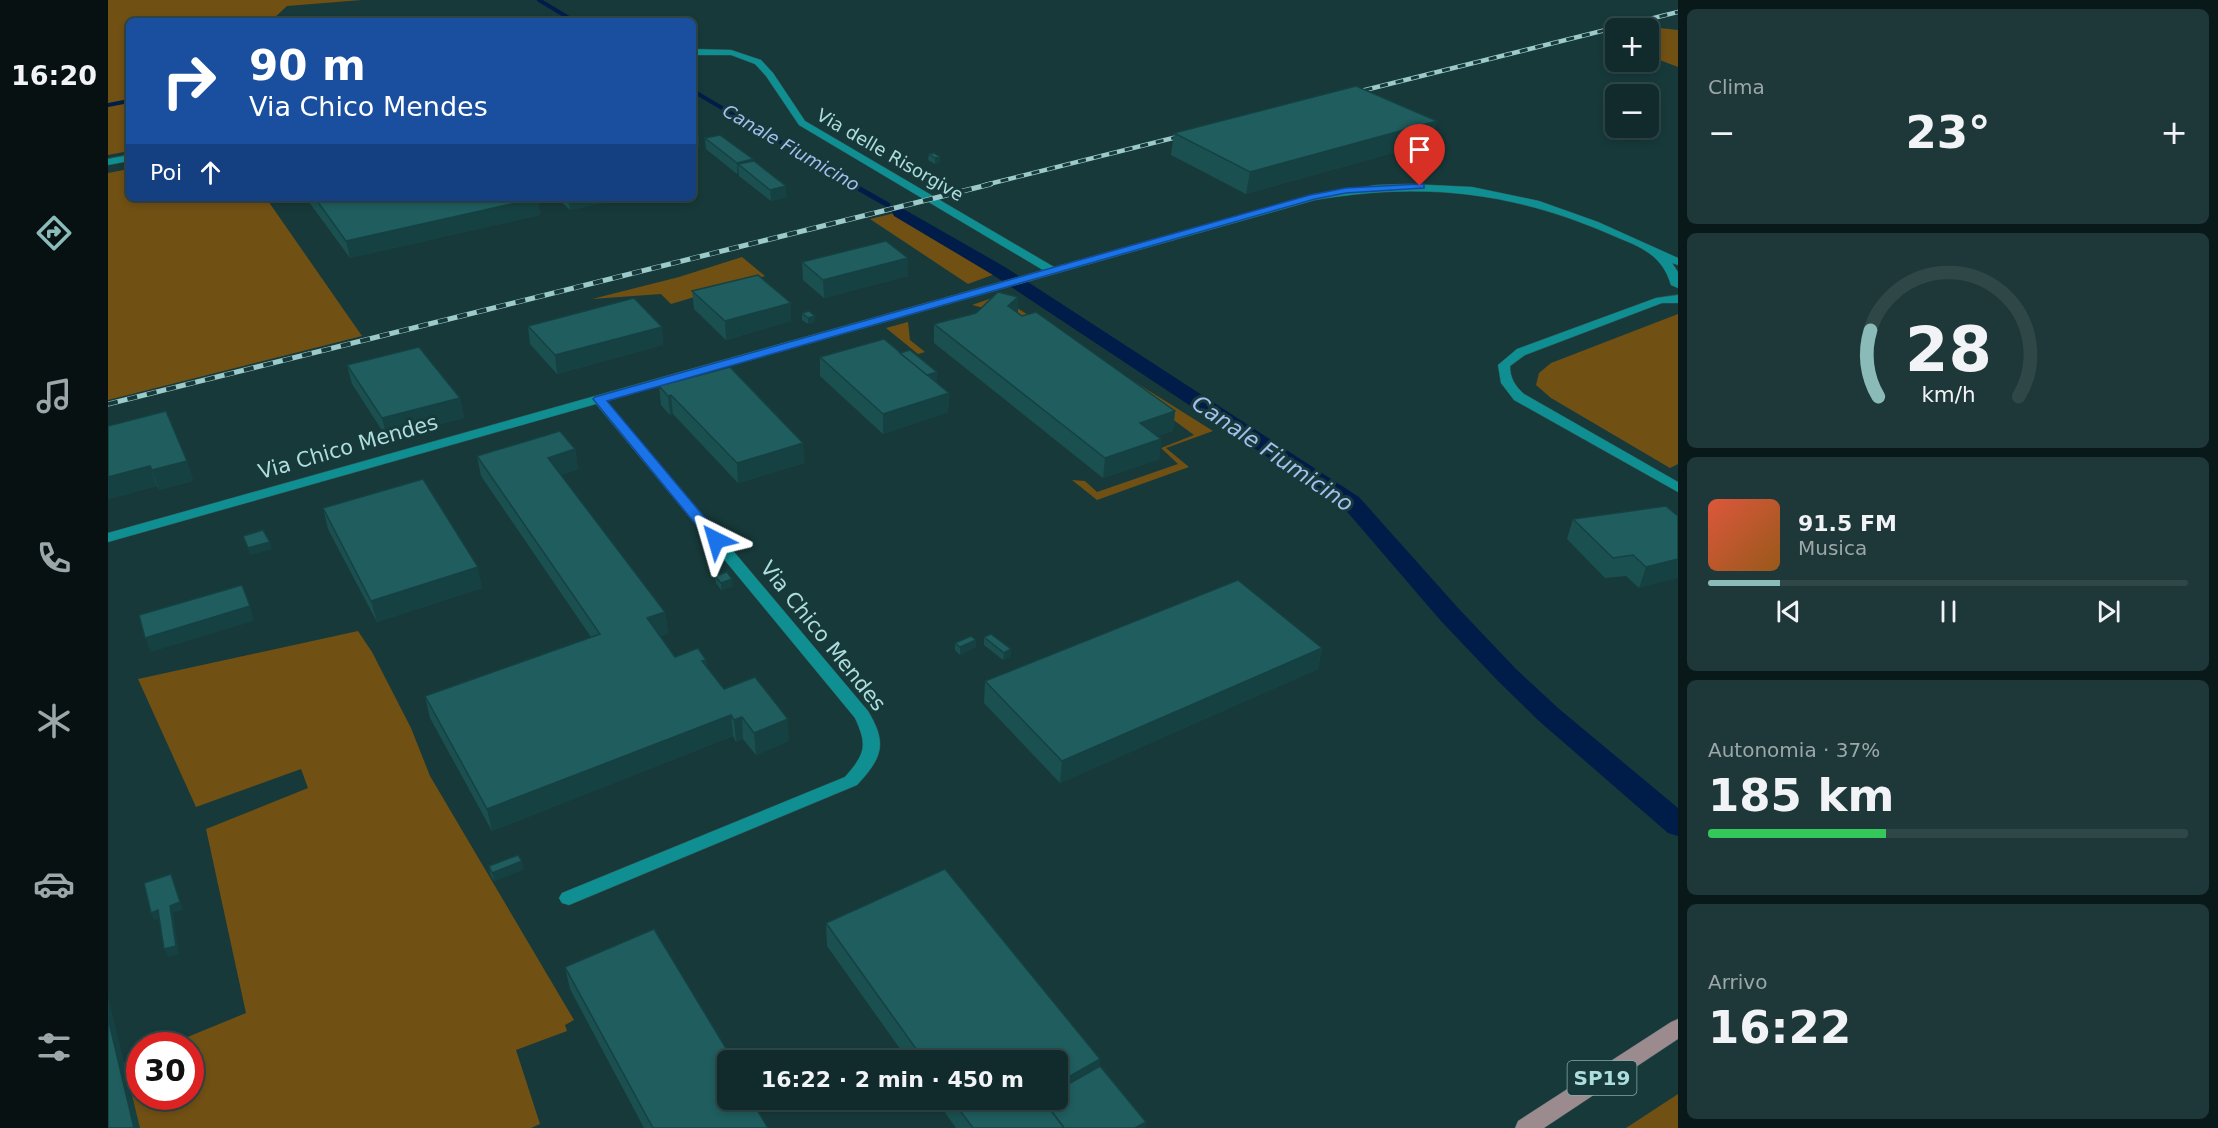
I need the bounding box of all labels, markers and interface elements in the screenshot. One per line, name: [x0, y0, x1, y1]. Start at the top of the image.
map controls: [1605, 18, 1659, 138]
button: +: [1605, 18, 1659, 72]
text: 90 m: [249, 41, 366, 90]
icon: right: [150, 42, 228, 120]
text: 16:20: [11, 60, 97, 91]
text: Clima: [1708, 75, 1765, 99]
button: −: [1605, 84, 1659, 138]
text: Via Chico Mendes: [249, 91, 488, 122]
water label: Canale Fiumicino: [719, 100, 863, 195]
street label: Via delle Risorgive: [813, 104, 967, 205]
text: 23°: [1905, 106, 1991, 159]
text: −: [1708, 113, 1736, 152]
text: +: [2160, 113, 2188, 152]
pin: [1394, 124, 1445, 186]
icon: arrive: [1403, 133, 1436, 166]
icon: ahead: [194, 156, 227, 189]
text: Poi: [150, 160, 182, 185]
icon: directions: [33, 212, 75, 254]
text: 28: [1905, 313, 1991, 386]
icon: music: [33, 375, 75, 417]
text: km/h: [1921, 383, 1975, 408]
water label: Canale Fiumicino: [1187, 390, 1358, 517]
street label: Via Chico Mendes: [255, 410, 441, 484]
position arrow: [684, 508, 748, 572]
text: 91.5 FM: [1798, 511, 1897, 536]
text: Musica: [1798, 536, 1867, 560]
icon: phone: [33, 537, 75, 579]
street label: Via Chico Mendes: [755, 556, 891, 716]
icon: previous: [1772, 595, 1805, 628]
icon: pause: [1932, 595, 1965, 628]
icon: next: [2092, 595, 2125, 628]
icon: climate: [33, 700, 75, 742]
text: Autonomia · 37%: [1708, 738, 1880, 762]
text: 185 km: [1708, 769, 1894, 822]
icon: car: [33, 863, 75, 905]
text: Arrivo: [1708, 970, 1767, 994]
text: 16:22: [1708, 1001, 1851, 1054]
icon: filters: [33, 1026, 75, 1068]
speed limit sign: 30: [126, 1032, 204, 1110]
road number: SP19: [1568, 1061, 1636, 1095]
text: 16:22 · 2 min · 450 m: [761, 1067, 1024, 1092]

